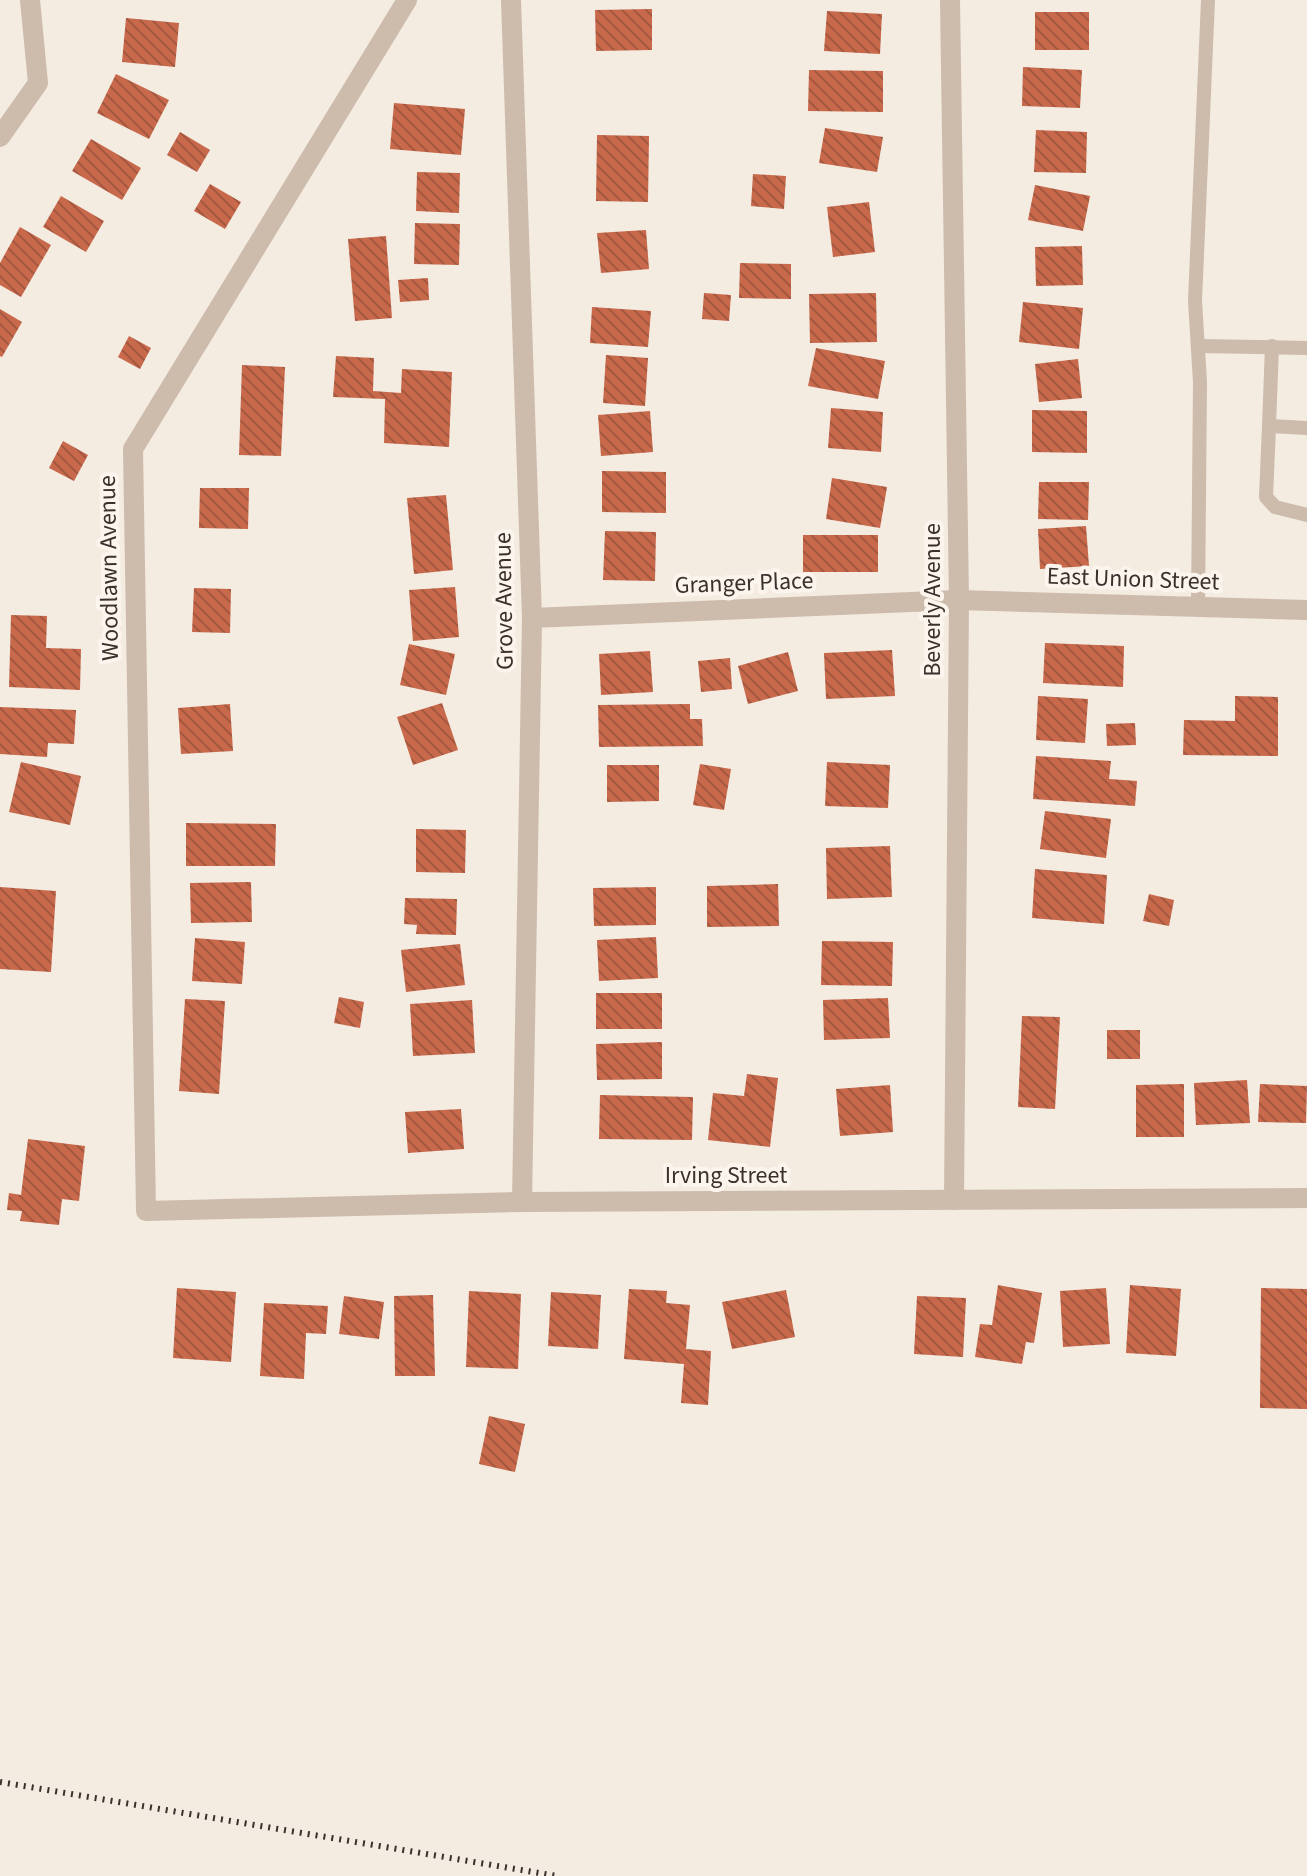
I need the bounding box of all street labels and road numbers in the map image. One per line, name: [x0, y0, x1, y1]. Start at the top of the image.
street label: Woodlawn Avenue: [90, 475, 128, 661]
street label: Beverly Avenue: [915, 523, 950, 677]
street label: Grove Avenue: [485, 532, 523, 670]
street label: East Union Street: [1046, 558, 1220, 600]
street label: Granger Place: [674, 563, 814, 603]
street label: Irving Street: [665, 1158, 787, 1193]

